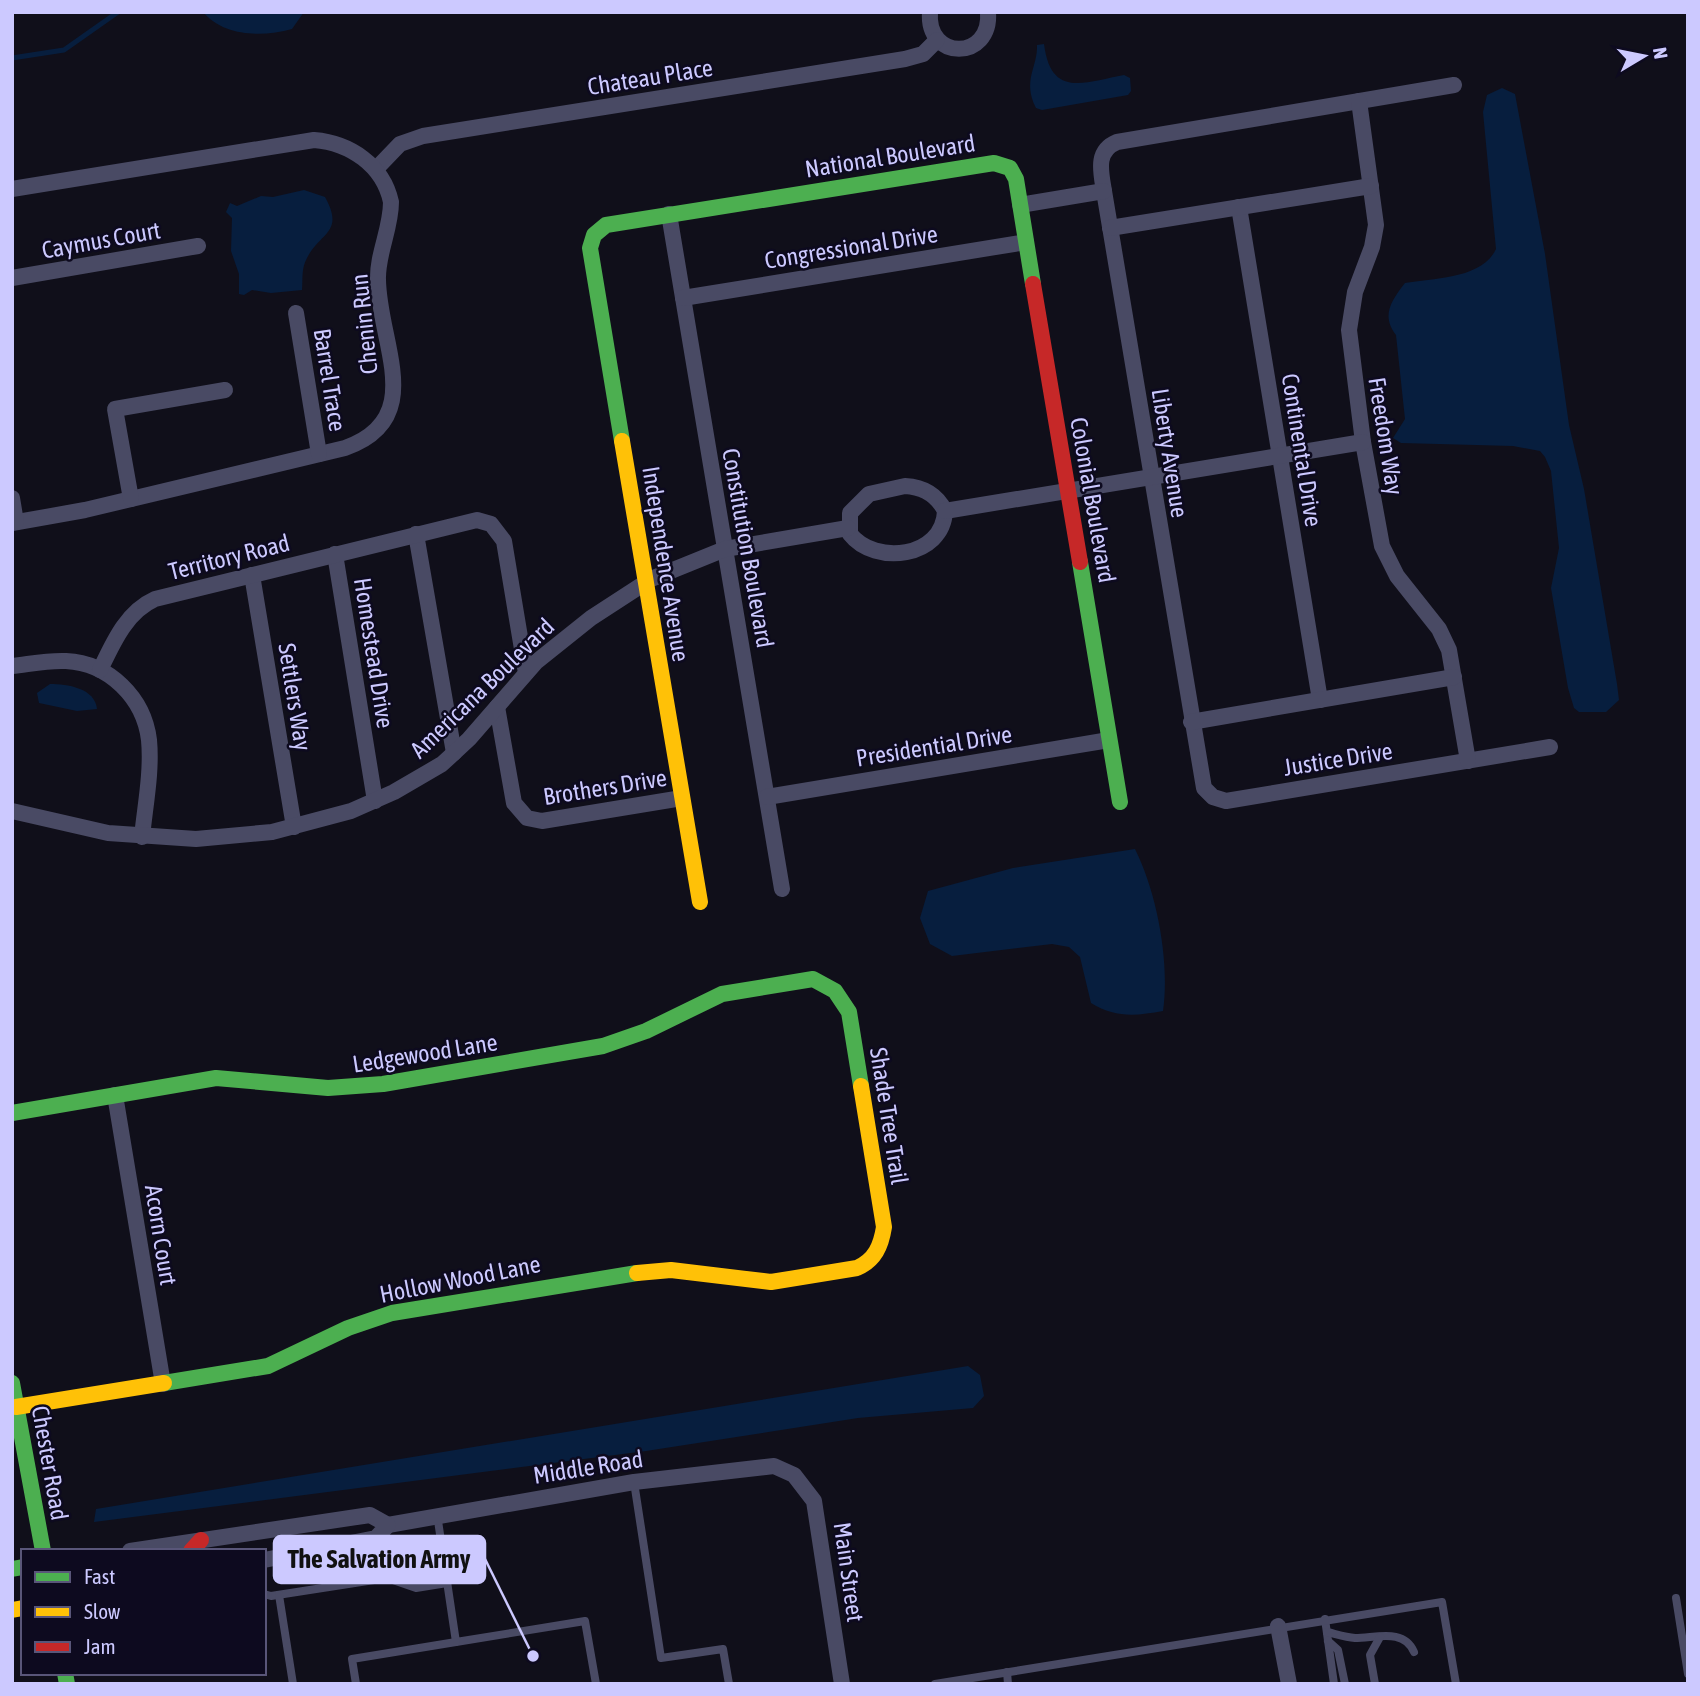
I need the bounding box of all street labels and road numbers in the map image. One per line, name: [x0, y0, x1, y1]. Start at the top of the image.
street label: Chateau Place: [586, 54, 714, 100]
street label: National Boulevard: [803, 129, 977, 183]
street label: Caymus Court: [40, 216, 162, 264]
street label: Congressional Drive: [763, 220, 939, 274]
street label: Chenin Run: [345, 273, 383, 375]
street label: Barrel Trace: [309, 327, 351, 433]
street label: Continental Drive: [1277, 372, 1327, 528]
street label: Freedom Way: [1363, 375, 1409, 497]
street label: Liberty Avenue: [1146, 386, 1194, 520]
street label: Colonial Boulevard: [1065, 415, 1121, 585]
street label: Constitution Boulevard: [717, 446, 779, 650]
street label: Independence Avenue: [637, 464, 695, 664]
street label: Territory Road: [166, 529, 292, 585]
street label: Homestead Drive: [349, 576, 399, 730]
street label: Americana Boulevard: [405, 613, 559, 763]
street label: Settlers Way: [273, 641, 317, 753]
street label: Presidential Drive: [854, 720, 1014, 772]
street label: Justice Drive: [1282, 737, 1394, 781]
street label: Brothers Drive: [541, 764, 669, 810]
street label: Ledgewood Lane: [351, 1028, 499, 1078]
street label: Shade Tree Trail: [865, 1046, 913, 1187]
street label: Acorn Court: [140, 1183, 182, 1287]
street label: Hollow Wood Lane: [377, 1250, 543, 1308]
street label: Chester Road: [27, 1404, 73, 1522]
street label: Middle Road: [531, 1445, 645, 1489]
street label: Main Street: [829, 1520, 869, 1624]

